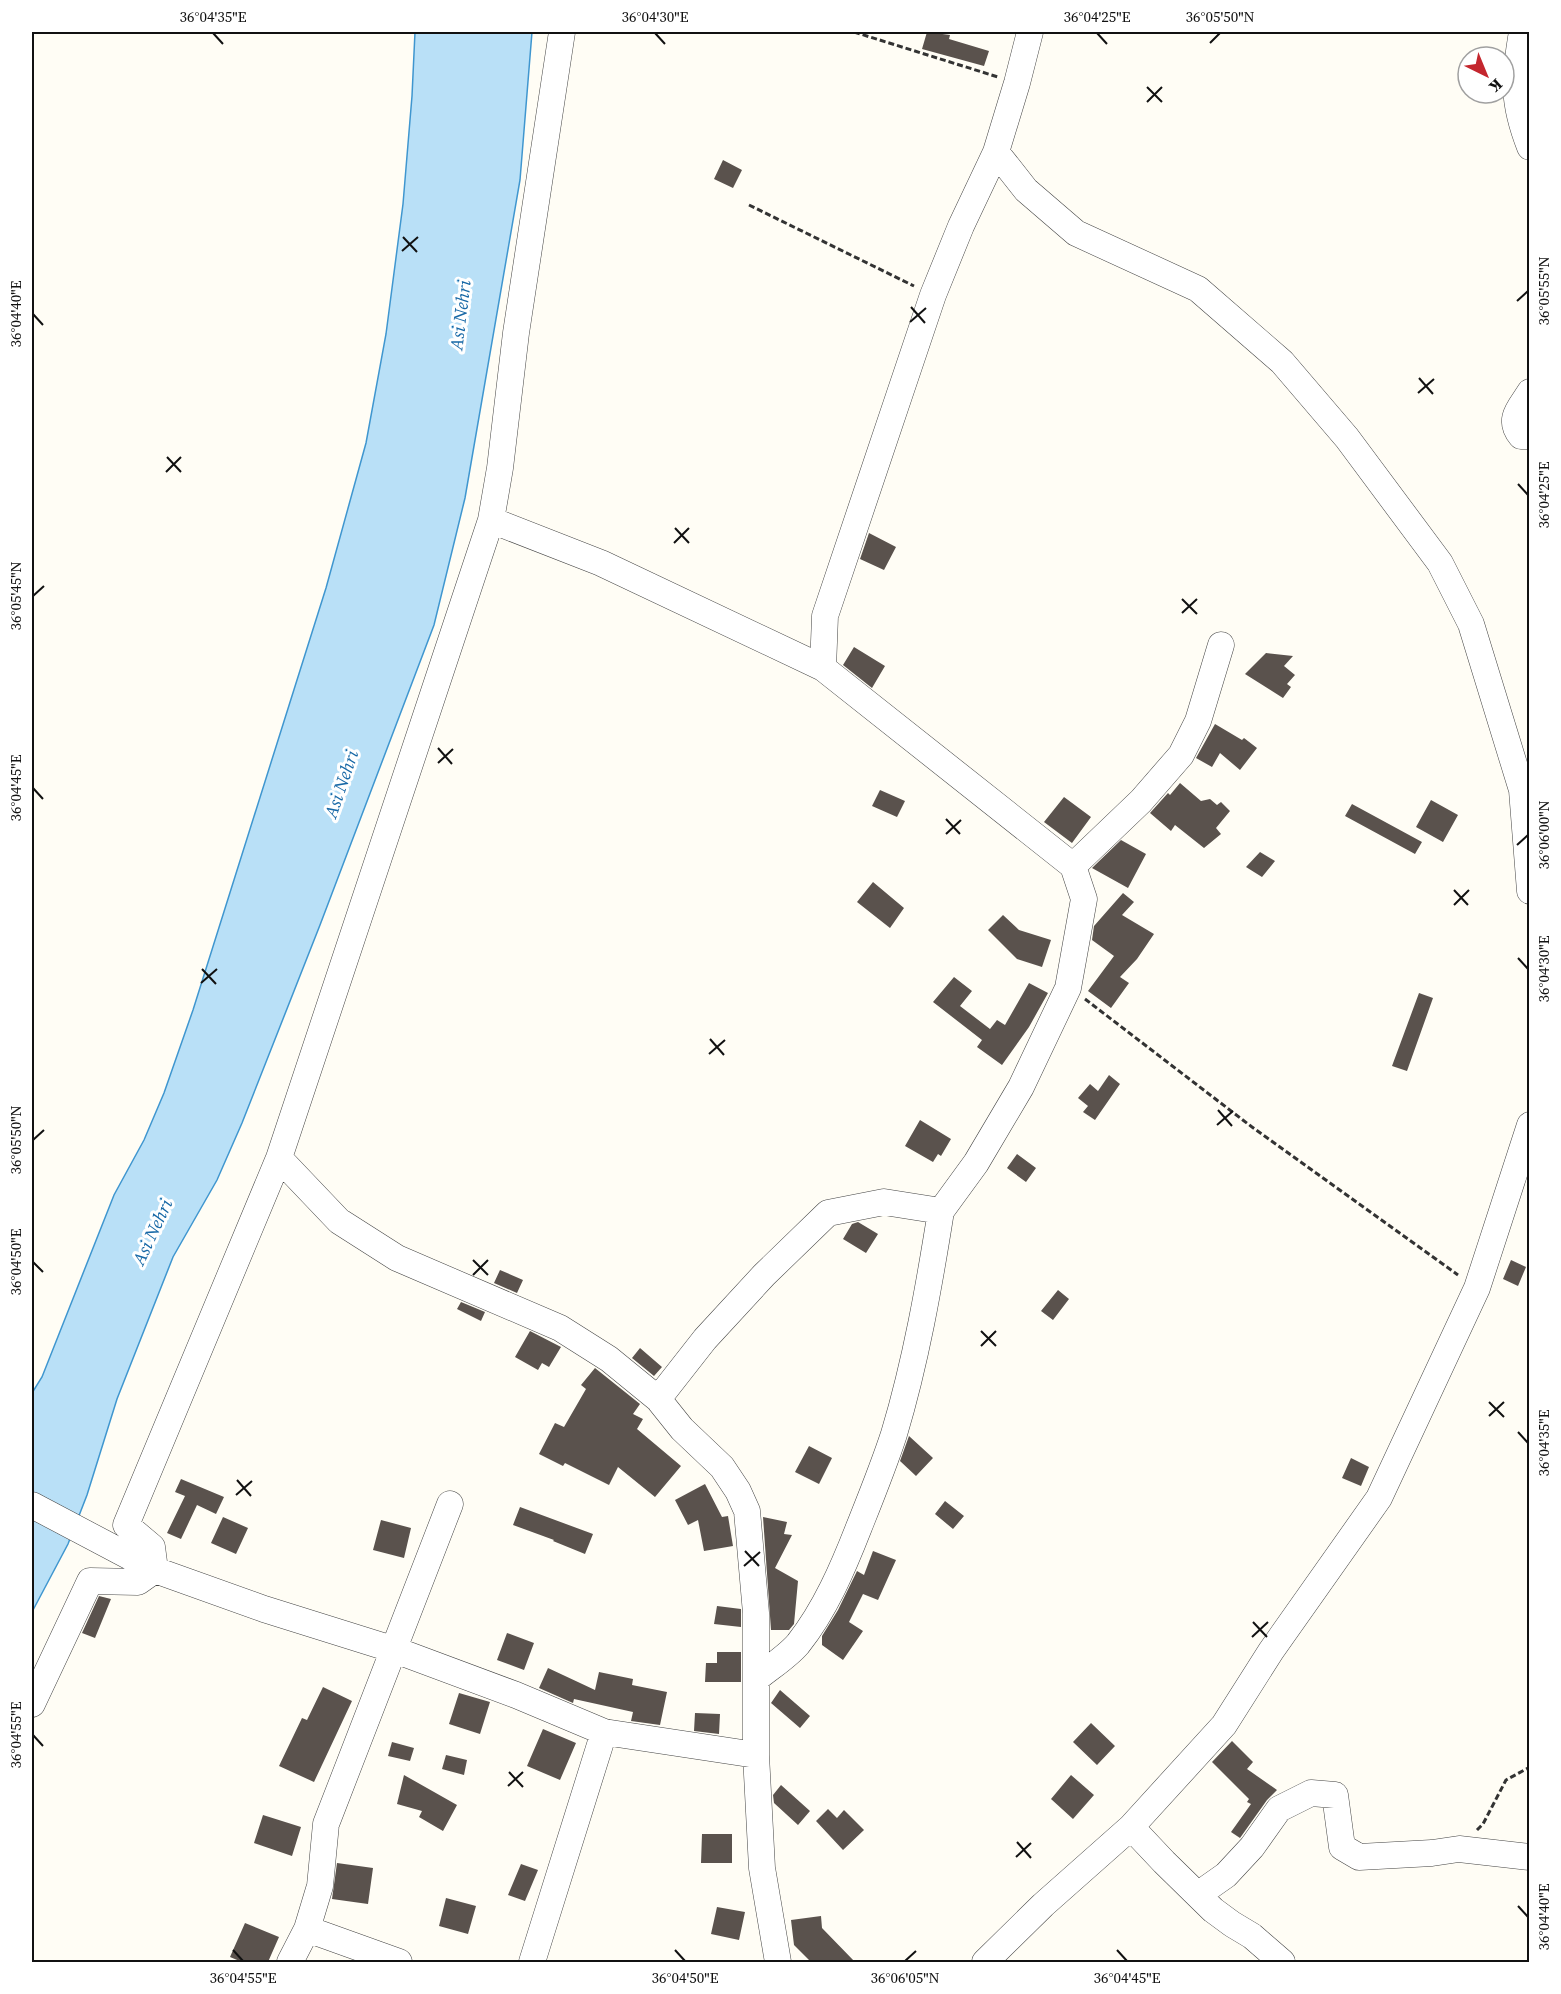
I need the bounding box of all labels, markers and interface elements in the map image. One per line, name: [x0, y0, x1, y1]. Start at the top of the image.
text: 36°04'35"E: [179, 6, 247, 27]
text: 36°04'30"E: [621, 6, 689, 27]
text: 36°04'25"E: [1063, 6, 1131, 27]
text: 36°05'50"N: [1185, 6, 1255, 27]
north arrow: [1456, 45, 1516, 105]
text: K: [1484, 74, 1508, 98]
text: 36°05'55"N: [1533, 256, 1554, 326]
water label: Asi Nehri: [443, 278, 477, 352]
text: 36°04'40"E: [5, 280, 26, 348]
text: 36°04'25"E: [1533, 461, 1554, 529]
text: 36°05'45"N: [5, 561, 26, 631]
water label: Asi Nehri: [317, 746, 364, 822]
text: 36°04'45"E: [5, 754, 26, 822]
text: 36°06'00"N: [1533, 800, 1554, 870]
text: 36°04'30"E: [1533, 935, 1554, 1003]
text: 36°05'50"N: [5, 1105, 26, 1175]
water label: Asi Nehri: [125, 1194, 178, 1270]
text: 36°04'50"E: [5, 1228, 26, 1296]
text: 36°04'35"E: [1533, 1409, 1554, 1477]
text: 36°04'55"E: [5, 1701, 26, 1769]
text: 36°04'40"E: [1533, 1883, 1554, 1951]
text: 36°04'55"E: [209, 1967, 277, 1988]
text: 36°04'50"E: [651, 1967, 719, 1988]
text: 36°06'05"N: [870, 1967, 940, 1988]
text: 36°04'45"E: [1093, 1967, 1161, 1988]

